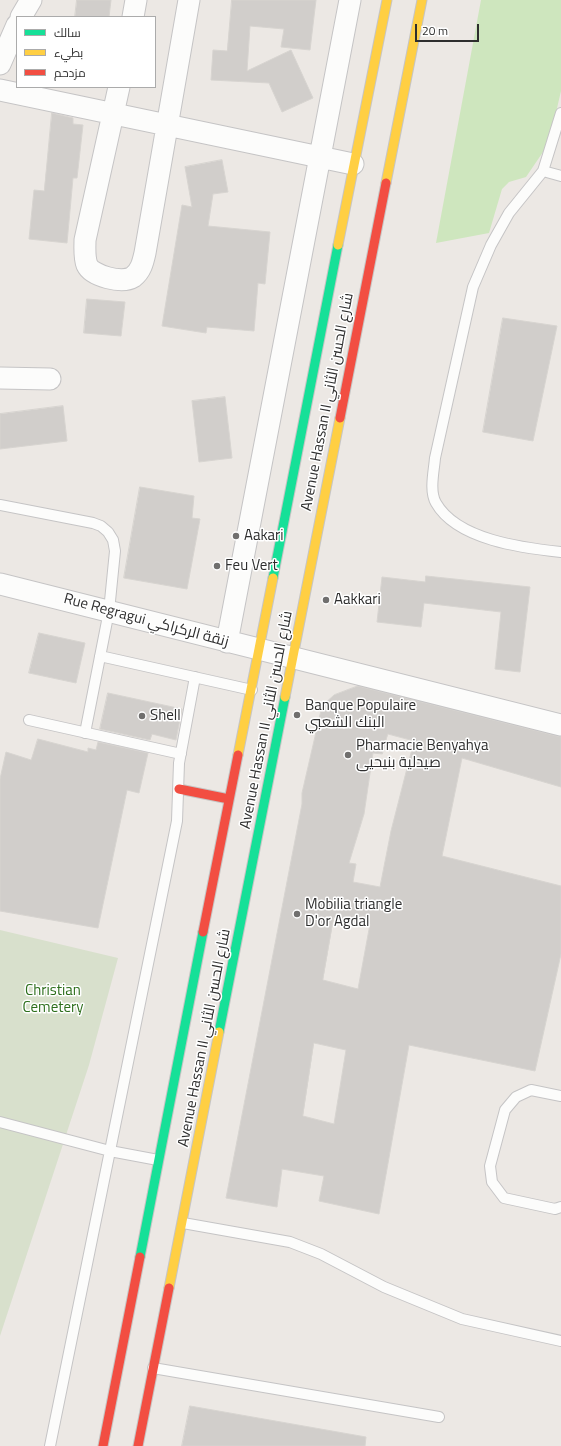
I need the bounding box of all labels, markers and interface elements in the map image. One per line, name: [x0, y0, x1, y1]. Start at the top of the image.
legend: [16, 16, 156, 88]
scale bar: [417, 16, 481, 42]
text: 20 m: [422, 21, 448, 40]
text: سالك: [54, 23, 81, 42]
text: بطيء: [54, 43, 83, 62]
text: مزدحم: [54, 63, 86, 82]
street label: Avenue Hassan II شارع الحسن الثاني: [298, 292, 358, 512]
place label: Aakari: [244, 527, 284, 545]
marker: Aakari: [231, 531, 241, 541]
place label: Feu Vert: [225, 557, 278, 575]
marker: Feu Vert: [212, 561, 222, 571]
street label: Rue Regragui زنقة الركراكي: [62, 590, 230, 652]
place label: Aakkari: [334, 591, 381, 609]
marker: Aakkari: [321, 595, 331, 605]
street label: Avenue Hassan II شارع الحسن الثاني: [237, 610, 297, 830]
place label: Banque Populaire البنك الشعبي: [305, 697, 416, 732]
place label: Shell: [150, 707, 181, 725]
marker: Banque Populaire البنك الشعبي: [292, 710, 302, 720]
marker: Shell: [137, 711, 147, 721]
place label: Pharmacie Benyahya صيدلية بنيحيى: [356, 737, 488, 772]
marker: Pharmacie Benyahya صيدلية بنيحيى: [343, 750, 353, 760]
place label: Mobilia triangle D'or Agdal: [305, 896, 402, 931]
marker: Mobilia triangle D'or Agdal: [292, 909, 302, 919]
street label: Avenue Hassan II شارع الحسن الثاني: [175, 928, 235, 1148]
park label: Christian Cemetery: [23, 982, 83, 1017]

